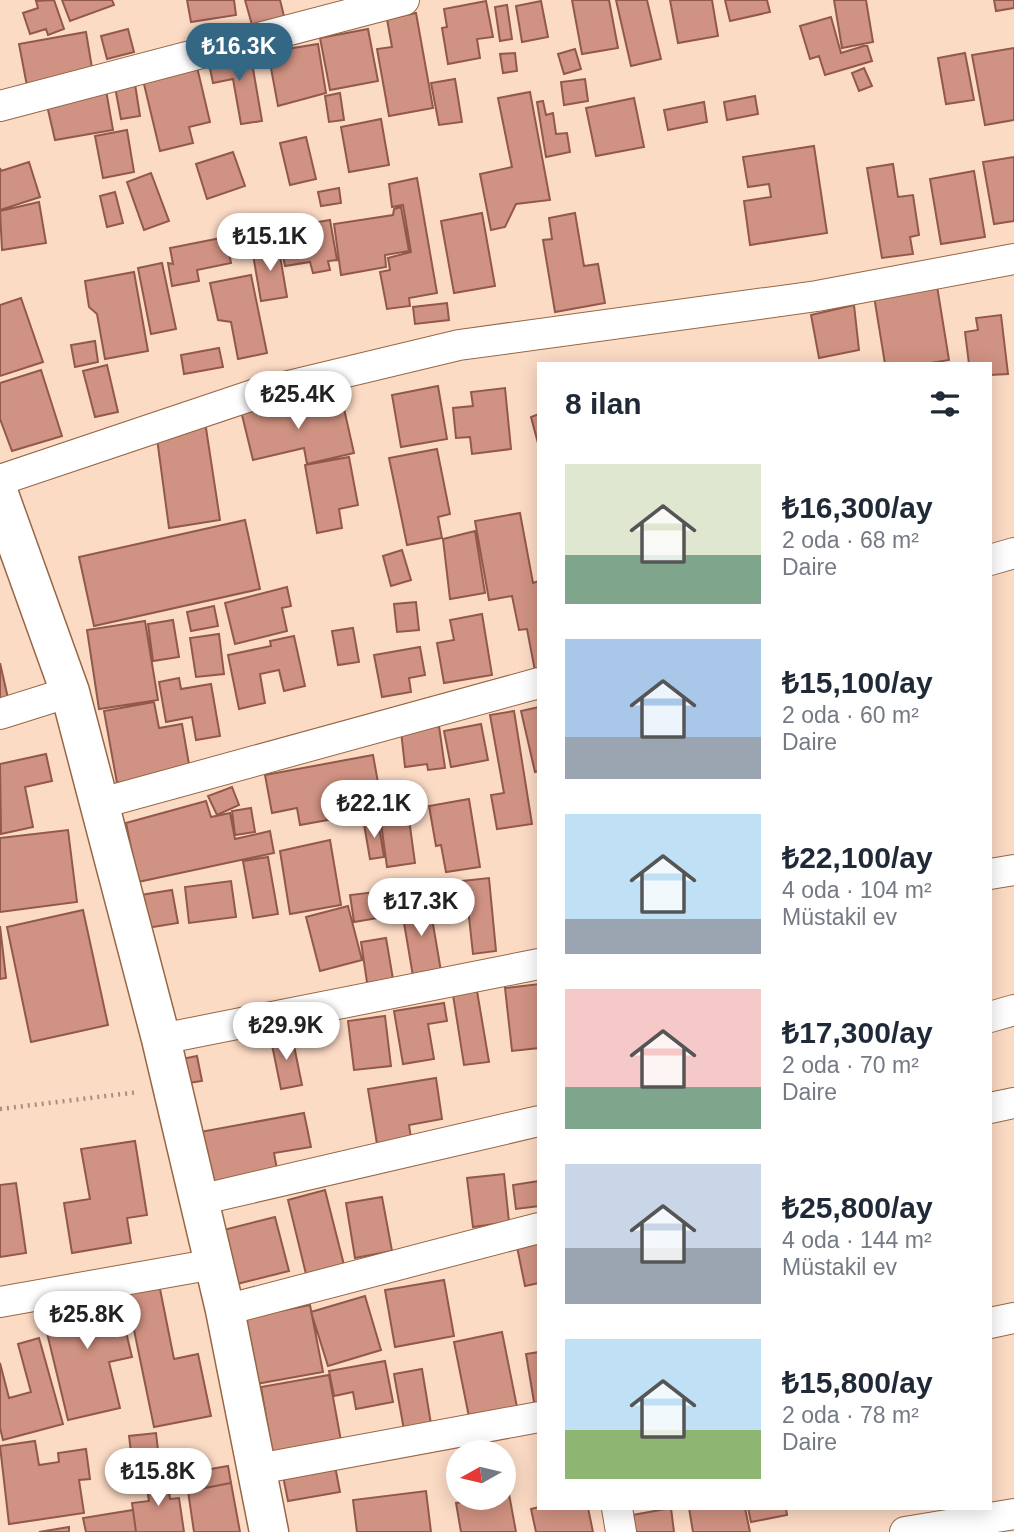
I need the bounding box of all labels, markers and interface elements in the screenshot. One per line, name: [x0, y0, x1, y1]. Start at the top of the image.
pin: ₺16.3K: [182, 24, 296, 83]
text: ₺16.3K: [202, 33, 276, 59]
pin: ₺15.1K: [213, 214, 327, 273]
text: ₺15.1K: [233, 223, 307, 249]
pin: ₺25.4K: [241, 372, 355, 431]
text: ₺25.4K: [261, 381, 335, 407]
icon: filters: [926, 385, 964, 423]
text: 8 ilan: [565, 387, 642, 420]
text: ₺16,300/ay: [782, 491, 933, 524]
icon: home: [621, 492, 705, 576]
text: 2 oda · 68 m²: [782, 527, 919, 553]
text: Daire: [782, 554, 837, 580]
text: ₺15,100/ay: [782, 666, 933, 699]
icon: home: [621, 667, 705, 751]
text: 2 oda · 60 m²: [782, 702, 919, 728]
text: Daire: [782, 729, 837, 755]
pin: ₺22.1K: [317, 780, 431, 840]
text: ₺22.1K: [337, 790, 411, 816]
text: ₺22,100/ay: [782, 841, 933, 874]
icon: home: [621, 842, 705, 926]
text: 4 oda · 104 m²: [782, 877, 932, 903]
pin: ₺17.3K: [364, 878, 478, 938]
text: ₺17.3K: [384, 888, 458, 914]
text: Müstakil ev: [782, 904, 897, 930]
pin: ₺29.9K: [229, 1002, 343, 1062]
text: ₺29.9K: [249, 1012, 323, 1038]
text: ₺17,300/ay: [782, 1016, 933, 1049]
icon: home: [621, 1017, 705, 1101]
text: 2 oda · 70 m²: [782, 1052, 919, 1078]
text: Daire: [782, 1079, 837, 1105]
text: ₺25,800/ay: [782, 1191, 933, 1224]
icon: home: [621, 1192, 705, 1276]
text: 4 oda · 144 m²: [782, 1227, 932, 1253]
text: Müstakil ev: [782, 1254, 897, 1280]
pin: ₺25.8K: [30, 1292, 144, 1351]
text: ₺25.8K: [50, 1301, 124, 1327]
text: ₺15,800/ay: [782, 1366, 933, 1399]
icon: home: [621, 1367, 705, 1451]
text: 2 oda · 78 m²: [782, 1402, 919, 1428]
text: Daire: [782, 1429, 837, 1455]
north arrow: [446, 1440, 516, 1510]
map controls: [446, 1440, 516, 1510]
pin: ₺15.8K: [101, 1448, 215, 1508]
text: ₺15.8K: [121, 1458, 195, 1484]

